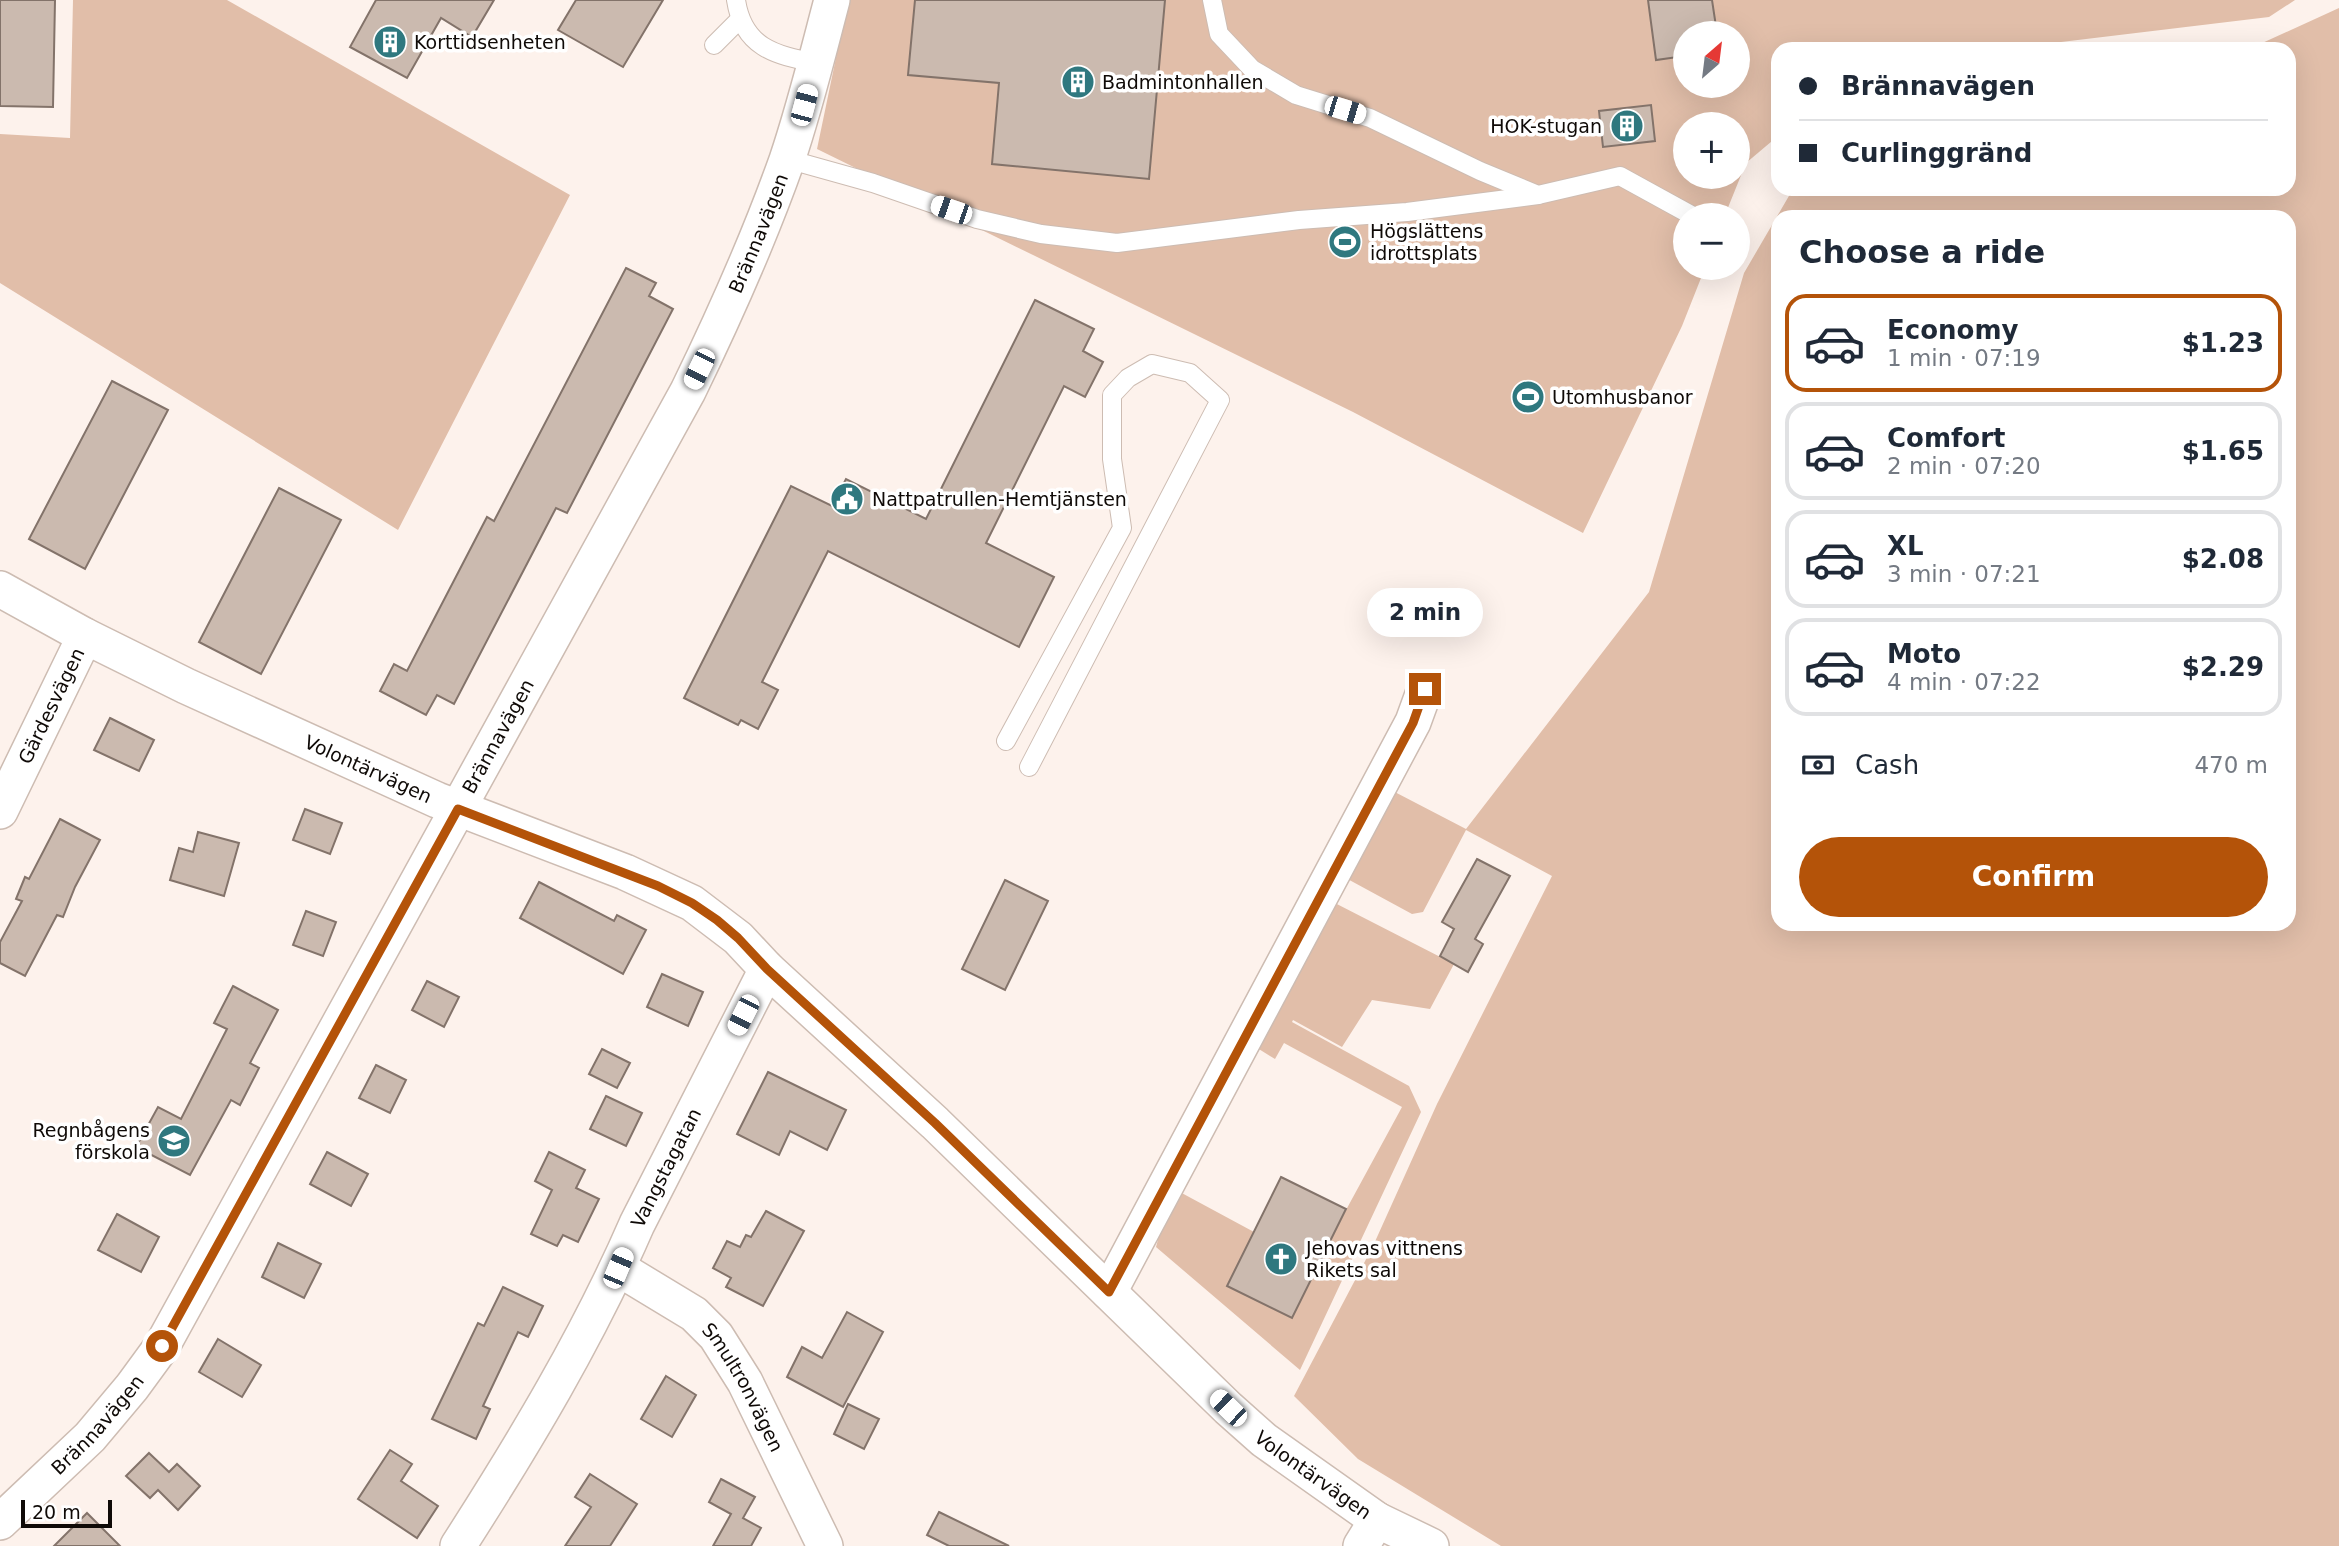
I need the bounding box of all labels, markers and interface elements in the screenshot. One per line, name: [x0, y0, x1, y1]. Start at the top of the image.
north arrow: [1673, 21, 1750, 98]
map controls: [1673, 21, 1750, 280]
building icon: Korttidsenheten: [371, 23, 409, 61]
place label: Korttidsenheten: [414, 31, 566, 53]
building icon: Badmintonhallen: [1059, 63, 1097, 101]
place label: Badmintonhallen: [1102, 71, 1264, 93]
text: Brännavägen: [1841, 71, 2035, 101]
car: [789, 82, 820, 128]
car: [1322, 94, 1369, 126]
building icon: HOK-stugan: [1608, 107, 1646, 145]
button: +: [1673, 112, 1750, 189]
place label: HOK-stugan: [1490, 115, 1602, 137]
text: Curlinggränd: [1841, 138, 2032, 168]
street label: Brännavägen: [724, 170, 792, 296]
car: [928, 193, 975, 227]
button: −: [1673, 203, 1750, 280]
place label: Högslättens idrottsplats: [1370, 220, 1483, 264]
sports icon: Högslättens idrottsplats: [1326, 223, 1364, 261]
text: Choose a ride: [1799, 233, 2045, 271]
icon: car: [1803, 312, 1866, 375]
text: Economy: [1887, 315, 2018, 345]
text: $1.23: [2182, 328, 2264, 358]
text: 1 min · 07:19: [1887, 345, 2041, 371]
car: [681, 346, 718, 392]
sports icon: Utomhusbanor: [1509, 378, 1547, 416]
place label: Utomhusbanor: [1552, 386, 1693, 408]
icon: car: [1803, 420, 1866, 483]
text: Comfort: [1887, 423, 2005, 453]
text: $1.65: [2182, 436, 2264, 466]
text: 2 min · 07:20: [1887, 453, 2041, 479]
public building icon: Nattpatrullen-Hemtjänsten: [828, 480, 866, 518]
place label: Nattpatrullen-Hemtjänsten: [872, 488, 1127, 510]
icon: car: [1803, 528, 1866, 591]
text: XL: [1887, 531, 1924, 561]
text: $2.08: [2182, 544, 2264, 574]
text: 3 min · 07:21: [1887, 561, 2041, 587]
callout: 2 min: [1367, 588, 1483, 636]
text: 2 min: [1389, 599, 1461, 625]
icon: car: [1803, 636, 1866, 699]
text: Moto: [1887, 639, 1961, 669]
street label: Gärdesvägen: [14, 644, 89, 767]
text: $2.29: [2182, 652, 2264, 682]
text: 4 min · 07:22: [1887, 669, 2041, 695]
route end: [1409, 673, 1441, 705]
street label: Brännavägen: [458, 675, 538, 797]
street label: Volontärvägen: [301, 730, 436, 807]
icon: cash: [1799, 746, 1837, 784]
text: Cash: [1855, 750, 1919, 780]
text: 470 m: [2194, 752, 2268, 778]
button: Confirm: [1799, 837, 2268, 917]
car: [725, 992, 762, 1038]
street label: Vangstagatan: [626, 1104, 705, 1231]
place label: Regnbågens förskola: [32, 1119, 150, 1163]
school or university icon: Regnbågens förskola: [155, 1122, 193, 1160]
place label: Jehovas vittnens Rikets sal: [1305, 1237, 1463, 1281]
church icon: Jehovas vittnens Rikets sal: [1262, 1240, 1300, 1278]
car: [601, 1245, 636, 1291]
street label: Smultronvägen: [698, 1318, 788, 1455]
route start: [146, 1330, 178, 1362]
street label: Brännavägen: [47, 1370, 148, 1479]
car: [1206, 1386, 1251, 1430]
street label: Volontärvägen: [1250, 1426, 1376, 1524]
scale bar: [21, 1497, 112, 1529]
text: 20 m: [32, 1501, 81, 1523]

